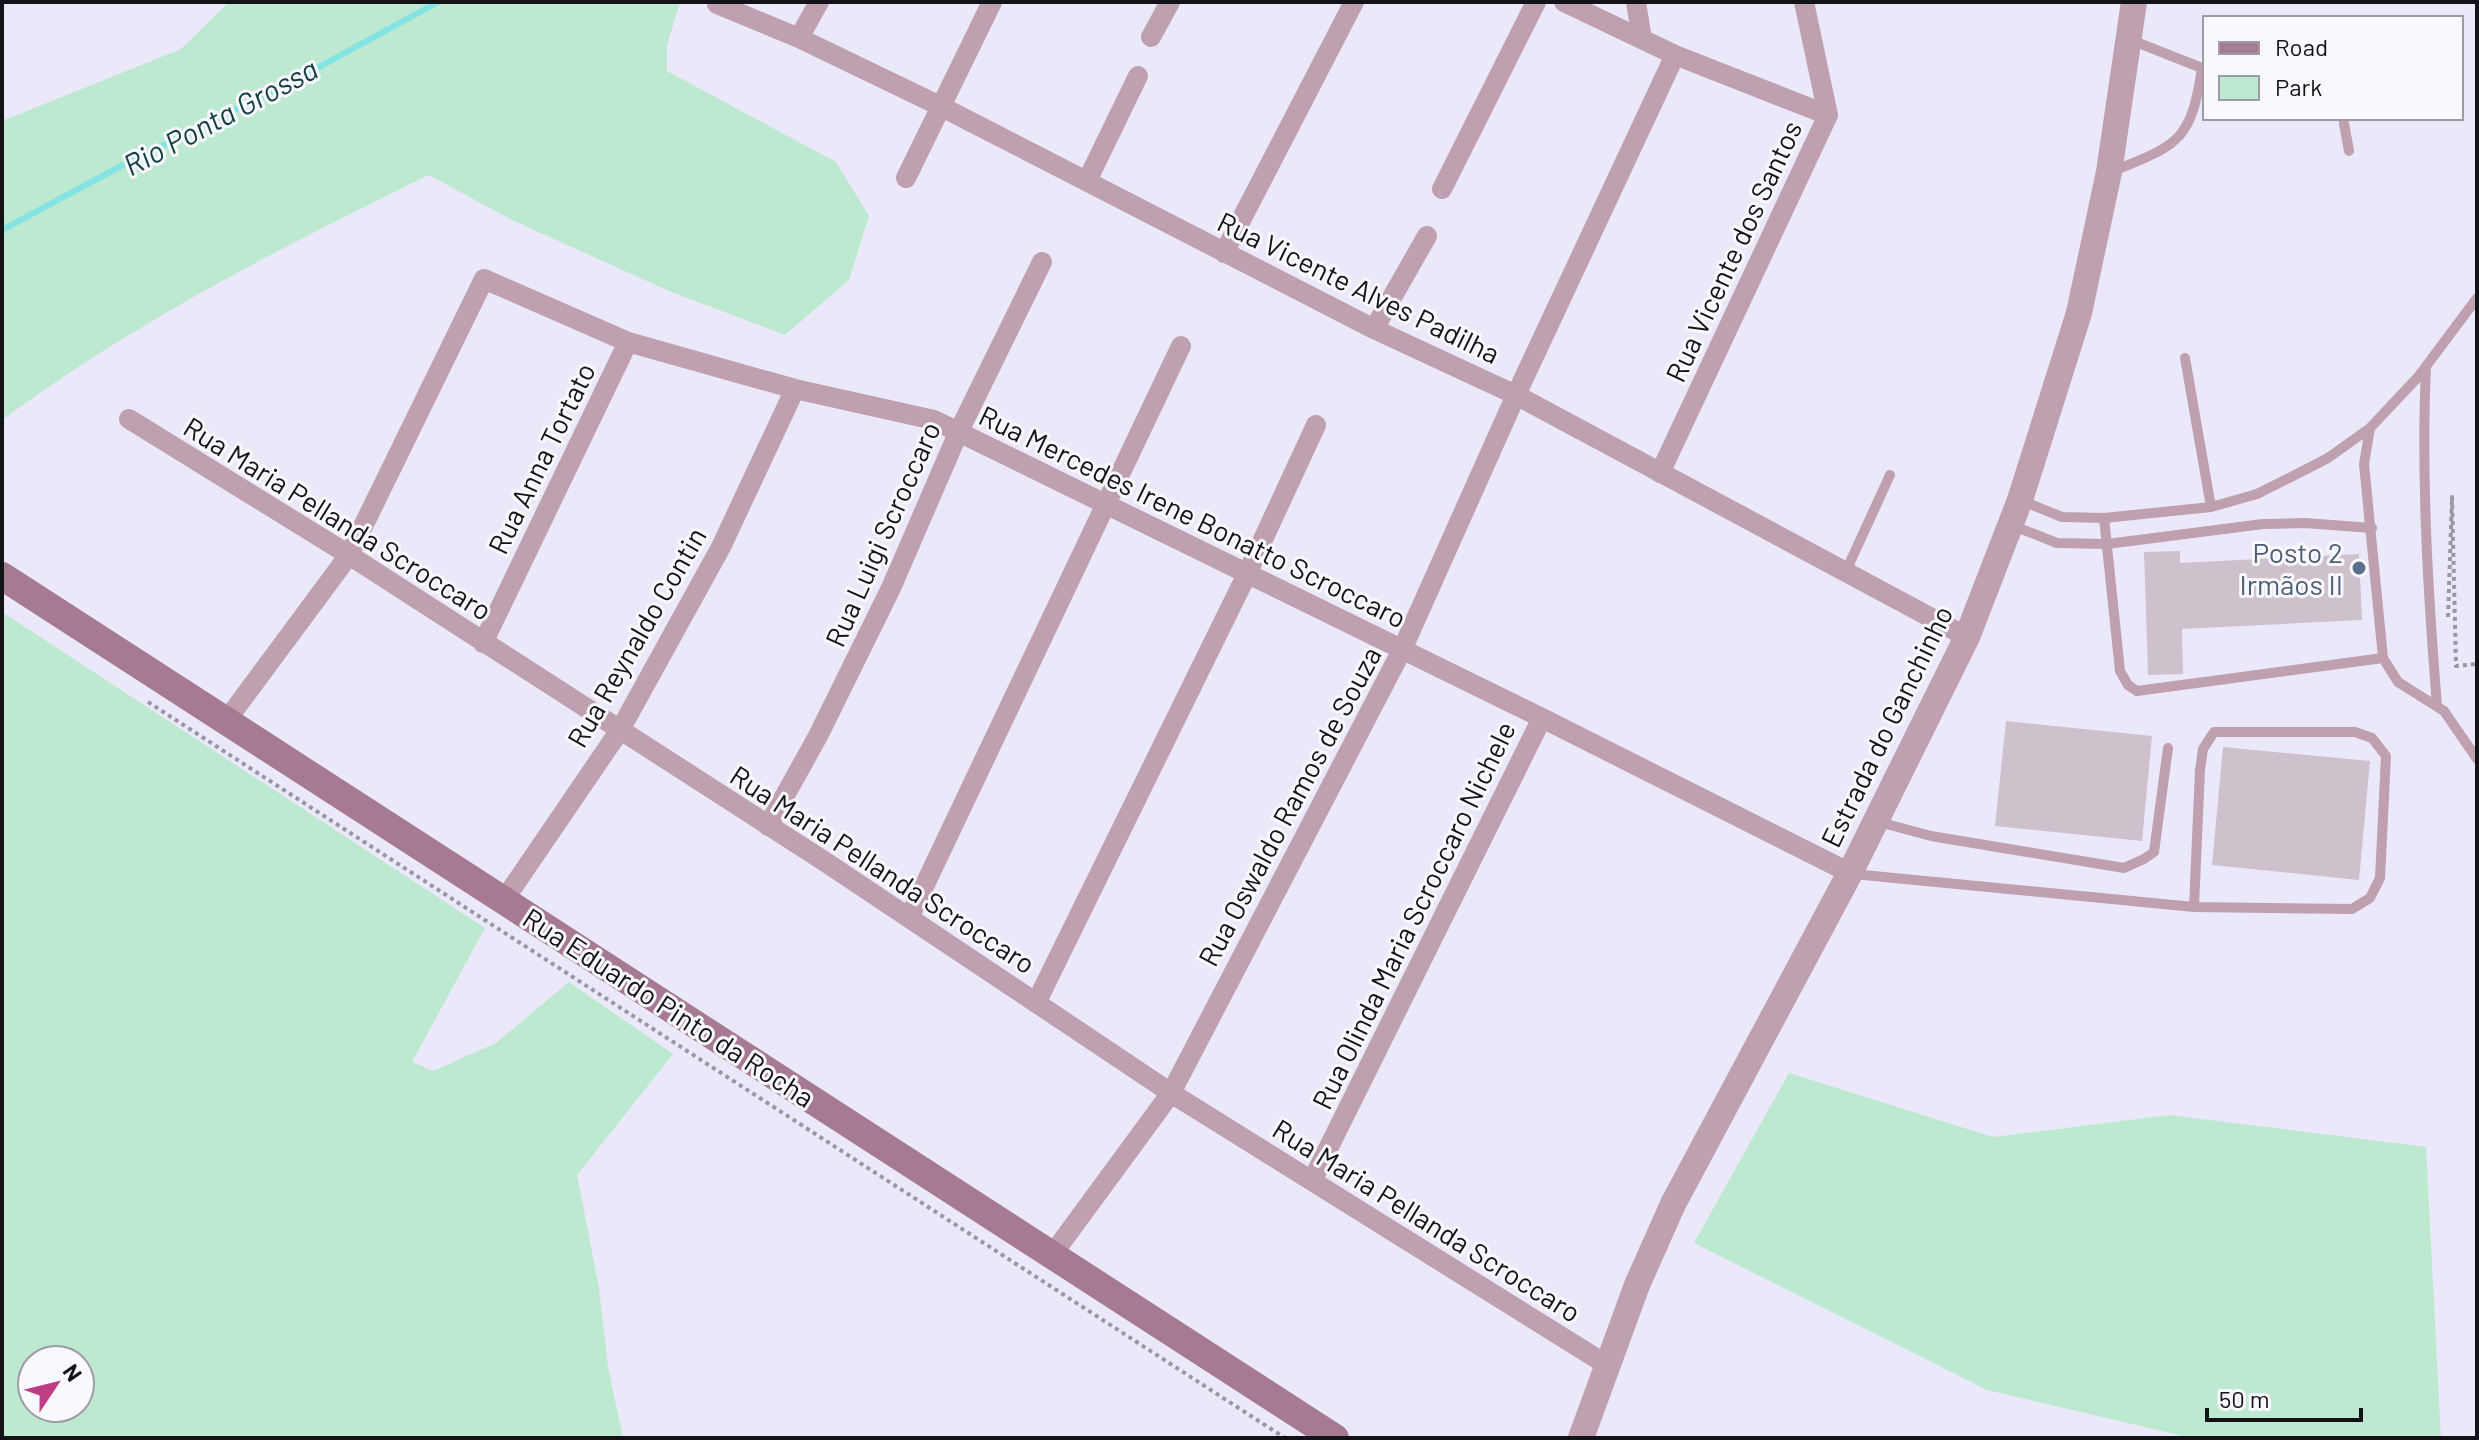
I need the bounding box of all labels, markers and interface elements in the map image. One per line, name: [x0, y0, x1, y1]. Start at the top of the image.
legend: [2203, 16, 2463, 120]
text: Road: [2275, 32, 2328, 61]
water label: Rio Ponta Grossa: [117, 50, 323, 182]
text: Park: [2275, 72, 2322, 101]
street label: Rua Vicente dos Santos: [1658, 115, 1808, 387]
street label: Rua Vicente Alves Padilha: [1212, 204, 1506, 370]
street label: Rua Anna Tortato: [480, 357, 602, 559]
street label: Rua Mercedes Irene Bonatto Scroccaro: [974, 397, 1412, 635]
street label: Rua Maria Pellanda Scroccaro: [178, 409, 498, 627]
street label: Rua Luigi Scroccaro: [817, 416, 947, 652]
street label: Rua Reynaldo Contin: [559, 521, 713, 753]
place label: Posto 2 Irmãos II: [2239, 535, 2343, 601]
marker: Posto 2 Irmãos II: [2350, 559, 2368, 577]
street label: Estrada do Ganchinho: [1813, 600, 1959, 852]
street label: Rua Oswaldo Ramos de Souza: [1190, 641, 1388, 971]
street label: Rua Olinda Maria Scroccaro Nichele: [1304, 716, 1522, 1114]
street label: Rua Maria Pellanda Scroccaro: [724, 758, 1042, 980]
street label: Rua Eduardo Pinto da Rocha: [517, 900, 821, 1114]
street label: Rua Maria Pellanda Scroccaro: [1267, 1111, 1587, 1329]
north arrow: [16, 1344, 96, 1424]
text: N: [58, 1359, 88, 1385]
scale bar: [2207, 1372, 2361, 1422]
text: 50 m: [2219, 1384, 2270, 1413]

